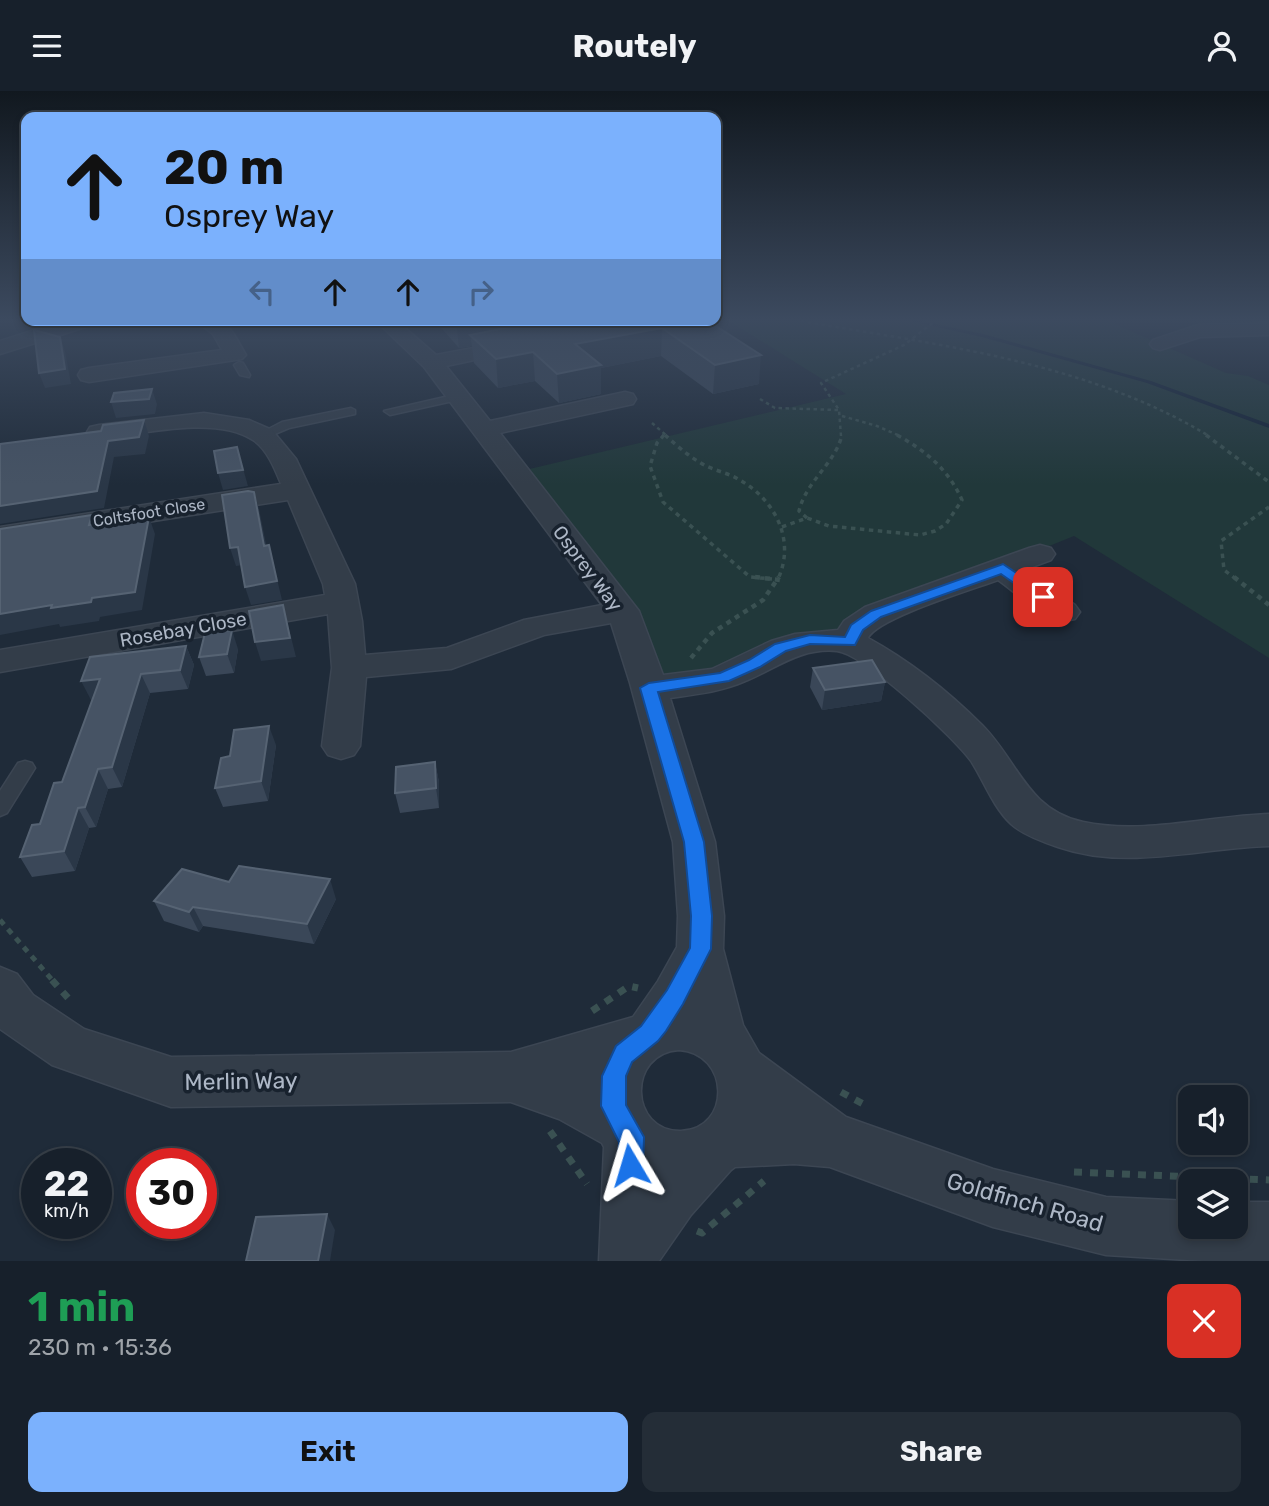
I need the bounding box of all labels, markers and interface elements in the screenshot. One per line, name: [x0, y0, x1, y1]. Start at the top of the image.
icon: menu: [28, 27, 66, 65]
text: Routely: [572, 27, 697, 65]
icon: person: [1203, 27, 1241, 65]
text: 20 m: [164, 138, 285, 196]
icon: ahead: [49, 140, 140, 231]
text: Osprey Way: [164, 197, 334, 235]
icon: left: [243, 273, 281, 311]
icon: ahead: [316, 273, 354, 311]
icon: ahead: [389, 273, 427, 311]
icon: right: [462, 273, 500, 311]
street label: Coltsfoot Close: [92, 494, 207, 531]
street label: Osprey Way: [548, 521, 627, 616]
pin: [1013, 567, 1073, 627]
icon: arrive: [1024, 578, 1062, 616]
street label: Rosebay Close: [118, 607, 248, 652]
street label: Merlin Way: [184, 1066, 298, 1096]
map controls: [1178, 1085, 1248, 1239]
button: sound: [1178, 1085, 1248, 1155]
position arrow: [593, 1128, 667, 1202]
speed limit sign: 30: [126, 1148, 217, 1239]
text: 22: [44, 1163, 89, 1205]
street label: Goldfinch Road: [943, 1166, 1107, 1238]
button: layers: [1178, 1169, 1248, 1239]
text: km/h: [44, 1200, 89, 1222]
text: 1 min: [28, 1282, 135, 1332]
button: close: [1167, 1284, 1241, 1358]
text: 230 m · 15:36: [28, 1333, 172, 1361]
button: Exit: [28, 1412, 628, 1492]
button: Share: [642, 1412, 1241, 1492]

